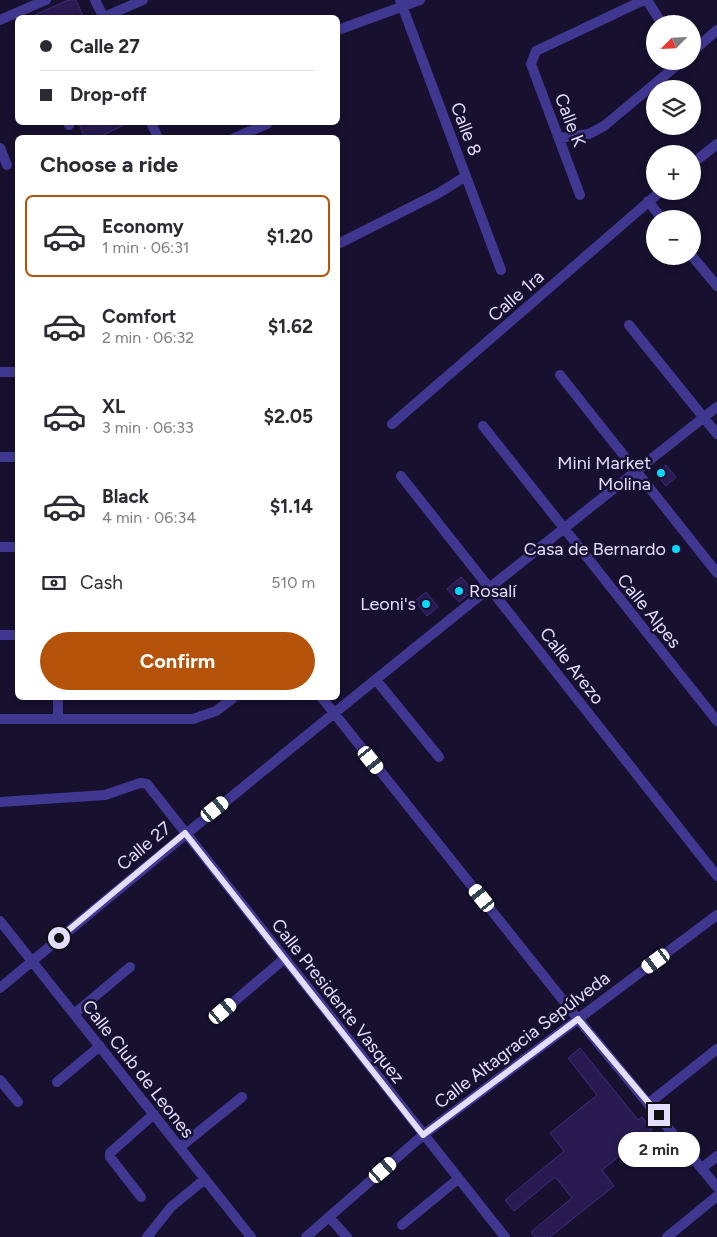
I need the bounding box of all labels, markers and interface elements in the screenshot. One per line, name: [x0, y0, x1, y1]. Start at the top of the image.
north arrow: [646, 15, 701, 70]
map controls: [646, 15, 701, 265]
text: Calle 27: [70, 35, 140, 58]
button: layers: [646, 80, 701, 135]
text: Drop-off: [70, 83, 147, 106]
street label: Calle K: [550, 90, 590, 150]
street label: Calle 8: [446, 99, 486, 159]
button: +: [646, 145, 701, 200]
text: Choose a ride: [40, 151, 178, 178]
button: −: [646, 210, 701, 265]
icon: car: [42, 214, 87, 259]
text: Economy: [102, 215, 184, 238]
text: $1.20: [266, 225, 313, 248]
text: 1 min · 06:31: [102, 238, 189, 257]
street label: Calle 1ra: [483, 266, 549, 326]
icon: car: [42, 304, 87, 349]
text: Comfort: [102, 305, 177, 328]
text: $1.62: [268, 315, 313, 338]
text: 2 min · 06:32: [102, 328, 194, 347]
icon: car: [42, 394, 87, 439]
text: XL: [102, 395, 125, 418]
text: $2.05: [263, 405, 313, 428]
text: 3 min · 06:33: [102, 418, 194, 437]
place label: Mini Market Molina: [557, 452, 651, 495]
marker: Mini Market Molina: [655, 467, 667, 479]
icon: car: [42, 484, 87, 529]
text: Black: [102, 485, 149, 508]
text: $1.14: [270, 495, 313, 518]
text: 4 min · 06:34: [102, 508, 196, 527]
place label: Casa de Bernardo: [524, 538, 666, 560]
marker: Casa de Bernardo: [670, 543, 682, 555]
icon: cash: [40, 569, 68, 597]
street label: Calle Alpes: [612, 569, 686, 653]
text: Cash: [80, 571, 123, 594]
text: 510 m: [271, 573, 315, 592]
place label: Rosalí: [469, 580, 517, 602]
marker: Rosalí: [453, 585, 465, 597]
place label: Leoni's: [360, 593, 416, 615]
marker: Leoni's: [420, 598, 432, 610]
street label: Calle Arezo: [535, 623, 609, 709]
button: Confirm: [40, 632, 315, 690]
car: [355, 744, 386, 776]
car: [198, 794, 231, 824]
street label: Calle 27: [112, 817, 176, 875]
car: [466, 882, 497, 914]
street label: Calle Presidente Vasquez: [267, 914, 409, 1088]
route start: [48, 927, 70, 949]
car: [639, 946, 672, 976]
street label: Calle Altagracia Sepúlveda: [430, 967, 614, 1113]
street label: Calle Club de Leones: [77, 996, 199, 1142]
car: [206, 996, 239, 1026]
route end: [648, 1104, 670, 1126]
callout: 2 min: [618, 1132, 700, 1168]
text: 2 min: [639, 1140, 679, 1159]
car: [366, 1154, 399, 1186]

